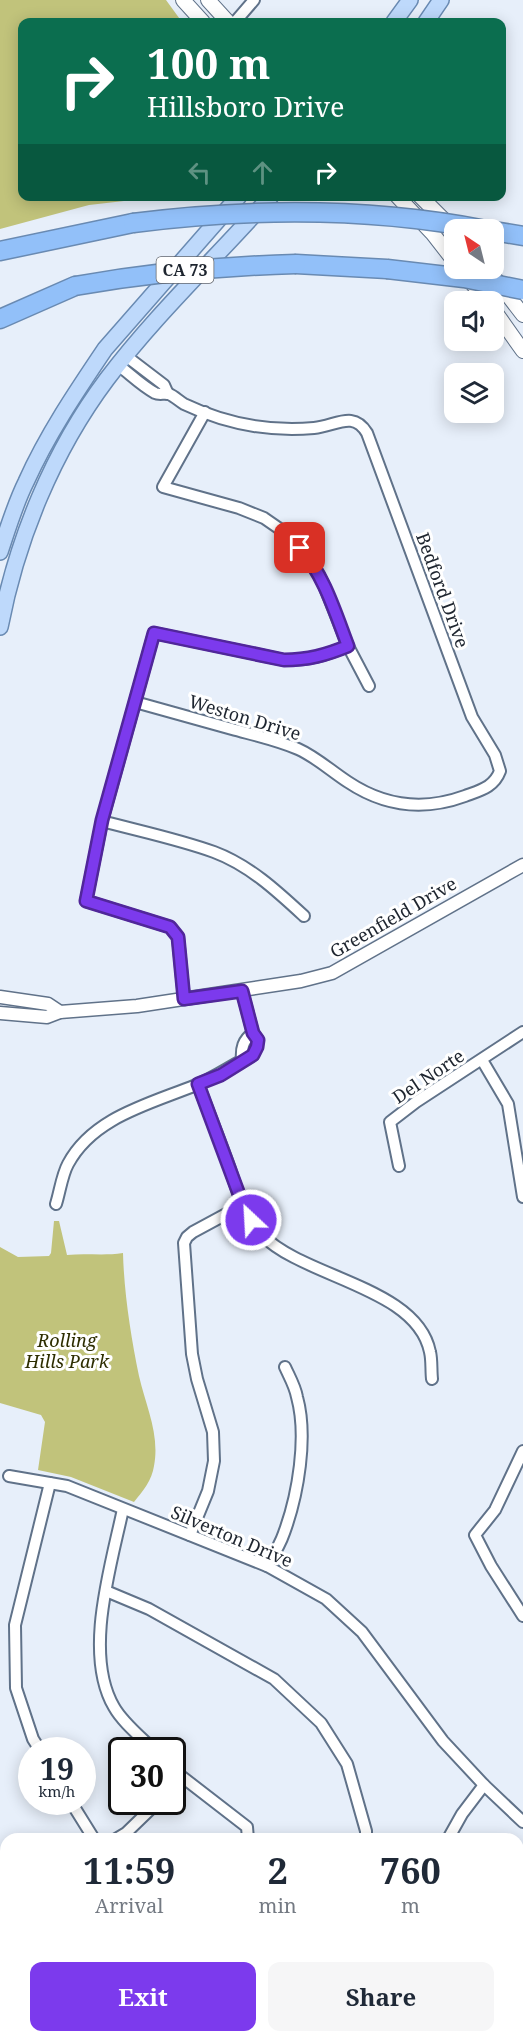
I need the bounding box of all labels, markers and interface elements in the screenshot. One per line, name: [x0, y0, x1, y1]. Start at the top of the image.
text: 100 m: [147, 34, 271, 91]
icon: right: [48, 42, 126, 120]
text: Hillsboro Drive: [147, 88, 345, 125]
icon: left: [183, 156, 216, 189]
icon: ahead: [246, 156, 279, 189]
icon: right: [309, 156, 342, 189]
north arrow: [444, 219, 504, 279]
map controls: [444, 219, 504, 423]
road number: CA 73: [156, 257, 213, 283]
button: sound: [444, 291, 504, 351]
button: layers: [444, 363, 504, 423]
pin: [274, 522, 325, 573]
street label: Bedford Drive: [411, 529, 475, 651]
icon: arrive: [283, 531, 316, 564]
street label: Weston Drive: [186, 689, 304, 745]
street label: Greenfield Drive: [325, 871, 461, 963]
street label: Del Norte: [387, 1043, 469, 1109]
position arrow: [219, 1188, 283, 1252]
park label: Rolling Hills Park: [24, 1328, 110, 1373]
street label: Silverton Drive: [167, 1500, 297, 1572]
speed limit sign: 30: [108, 1737, 186, 1815]
text: 19: [40, 1748, 74, 1789]
text: km/h: [39, 1781, 75, 1801]
text: 11:59: [83, 1846, 175, 1895]
text: 2: [267, 1846, 288, 1895]
text: 760: [380, 1846, 441, 1895]
text: Arrival: [95, 1892, 163, 1919]
text: min: [259, 1892, 297, 1919]
text: m: [401, 1892, 420, 1919]
button: Exit: [30, 1962, 256, 2031]
button: Share: [268, 1962, 494, 2031]

